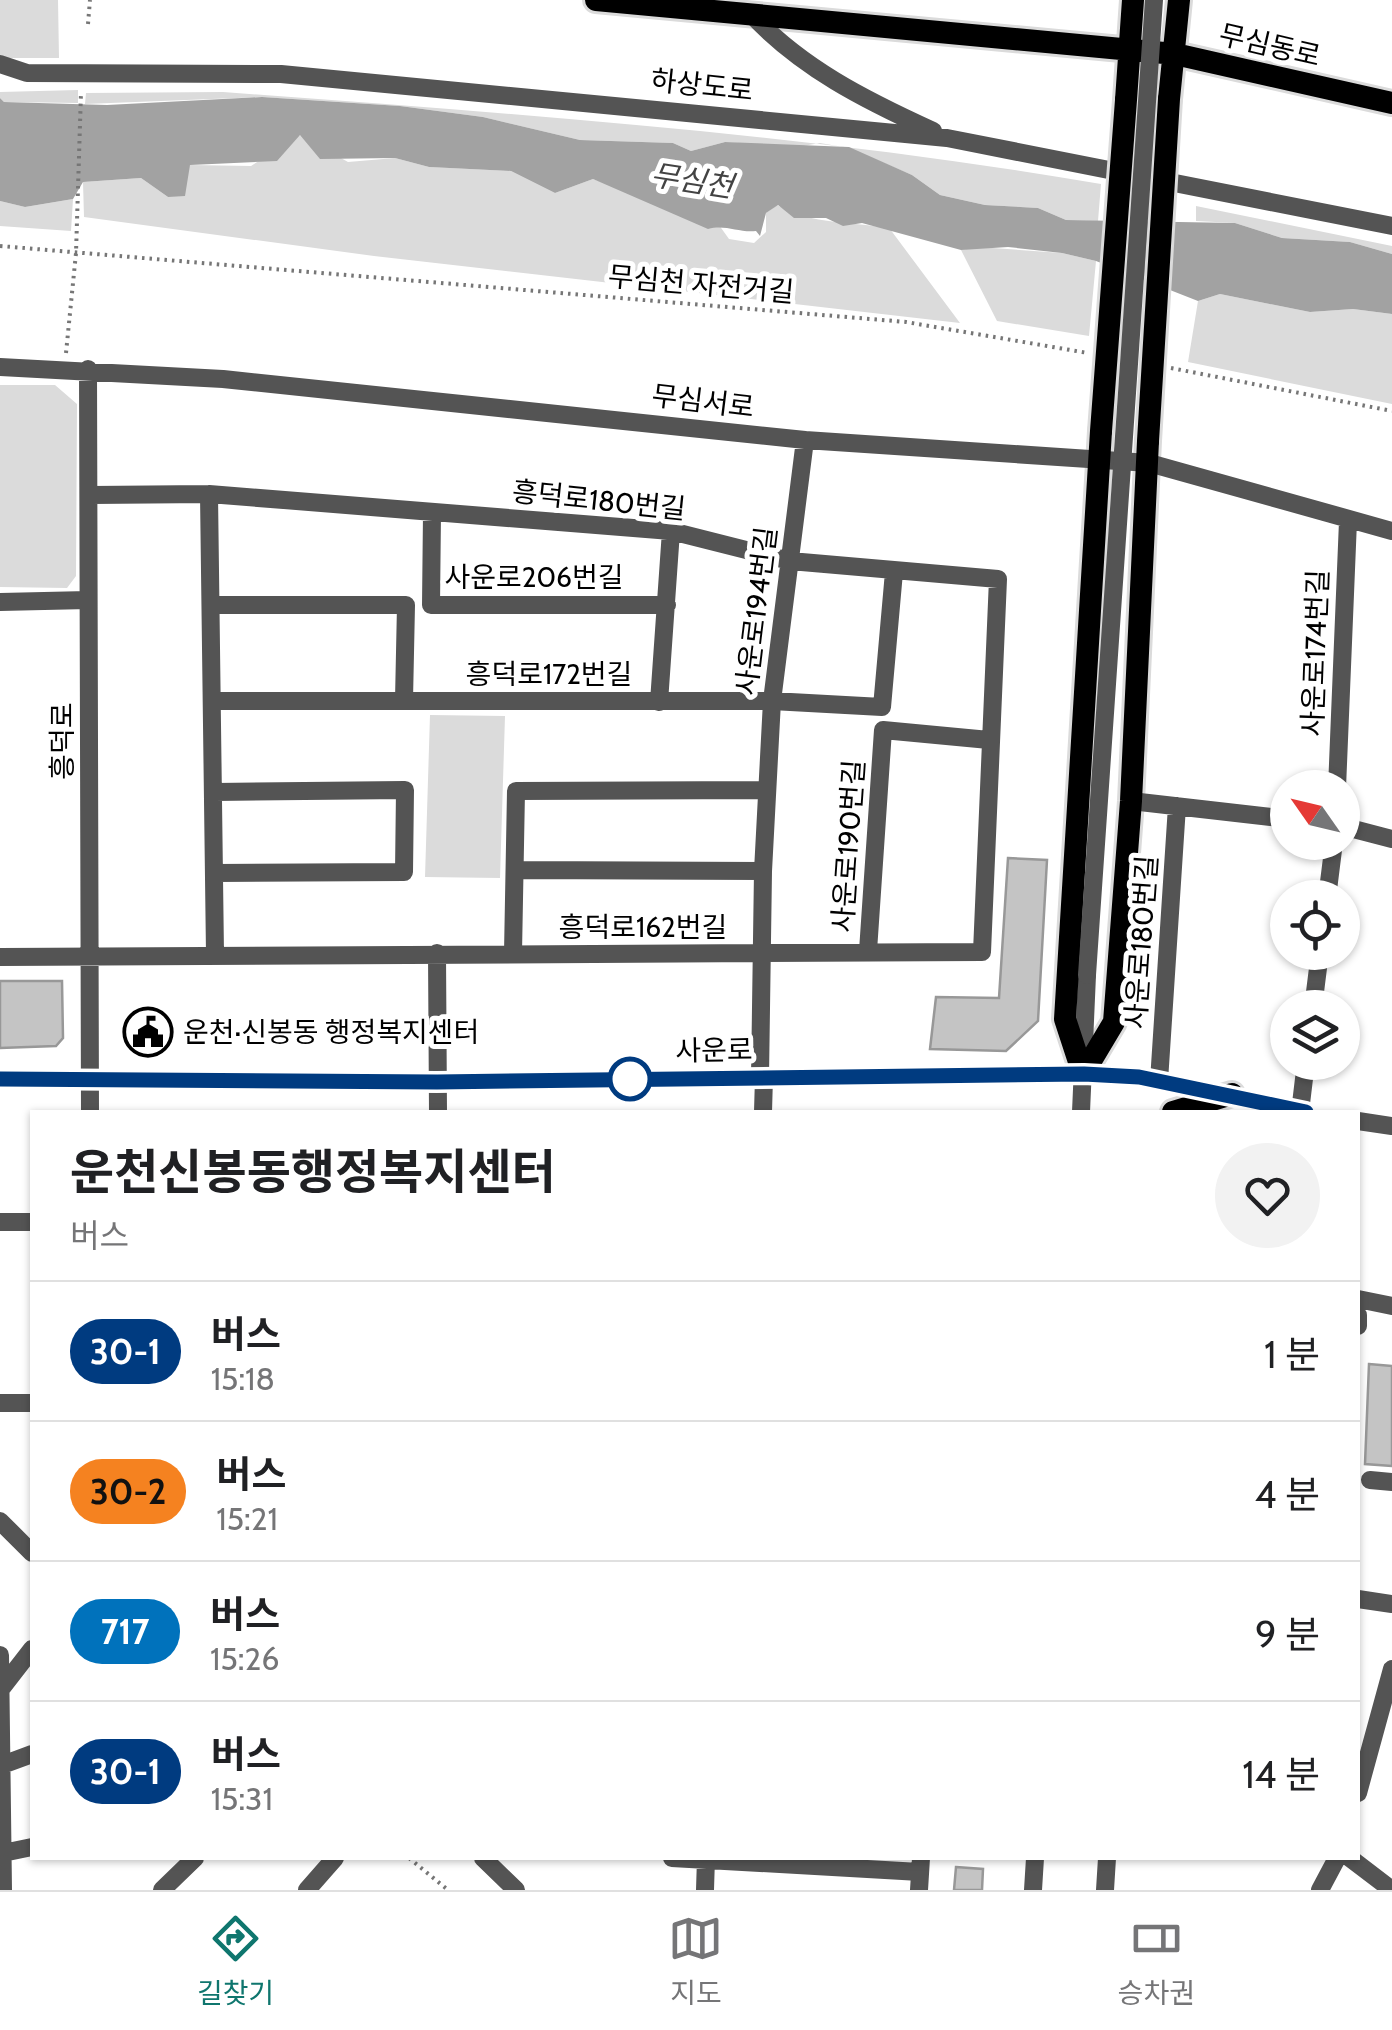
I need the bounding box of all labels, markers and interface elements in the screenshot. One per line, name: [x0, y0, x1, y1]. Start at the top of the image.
street label: 무심동로: [1216, 17, 1324, 73]
street label: 하상도로: [649, 63, 755, 107]
water label: 무심천: [648, 156, 739, 206]
street label: 무심천 자전거길: [607, 259, 795, 309]
street label: 무심서로: [650, 378, 756, 424]
street label: 흥덕로180번길: [510, 474, 688, 526]
street label: 사운로194번길: [729, 525, 783, 697]
street label: 사운로206번길: [445, 560, 623, 594]
street label: 사운로174번길: [1295, 569, 1335, 737]
street label: 흥덕로172번길: [466, 657, 632, 691]
street label: 흥덕로: [45, 702, 79, 780]
street label: 사운로190번길: [825, 758, 871, 934]
north arrow: [1270, 770, 1360, 860]
map controls: [1270, 770, 1360, 1080]
street label: 사운로180번길: [1118, 854, 1164, 1030]
button: locate: [1270, 880, 1360, 970]
street label: 흥덕로162번길: [559, 910, 727, 944]
button: layers: [1270, 990, 1360, 1080]
public building icon: 운천·신봉동 행정복지센터: [122, 1006, 174, 1058]
place label: 운천·신봉동 행정복지센터: [183, 1015, 479, 1049]
street label: 사운로: [675, 1032, 753, 1068]
unlabelled marker: [609, 1058, 651, 1100]
text: 운천신봉동행정복지센터: [70, 1143, 556, 1201]
button: heart: [1215, 1143, 1320, 1248]
text: 버스: [70, 1216, 129, 1255]
text: 버스: [211, 1311, 281, 1358]
text: 30-1: [90, 1330, 161, 1373]
text: 1 분: [1264, 1331, 1320, 1378]
text: 15:18: [211, 1359, 275, 1398]
text: 버스: [216, 1451, 286, 1498]
text: 30-2: [90, 1470, 166, 1513]
text: 4 분: [1255, 1471, 1320, 1518]
text: 15:21: [216, 1499, 278, 1538]
text: 버스: [210, 1591, 280, 1638]
text: 717: [101, 1610, 149, 1653]
text: 9 분: [1255, 1611, 1320, 1658]
text: 15:26: [210, 1639, 279, 1678]
text: 버스: [211, 1731, 281, 1778]
text: 30-1: [90, 1750, 161, 1793]
text: 14 분: [1242, 1751, 1320, 1798]
text: 15:31: [211, 1779, 273, 1818]
tab: 길찾기: [197, 1911, 274, 2011]
tab: 지도: [668, 1911, 723, 2011]
tab: 승차권: [1118, 1911, 1195, 2011]

